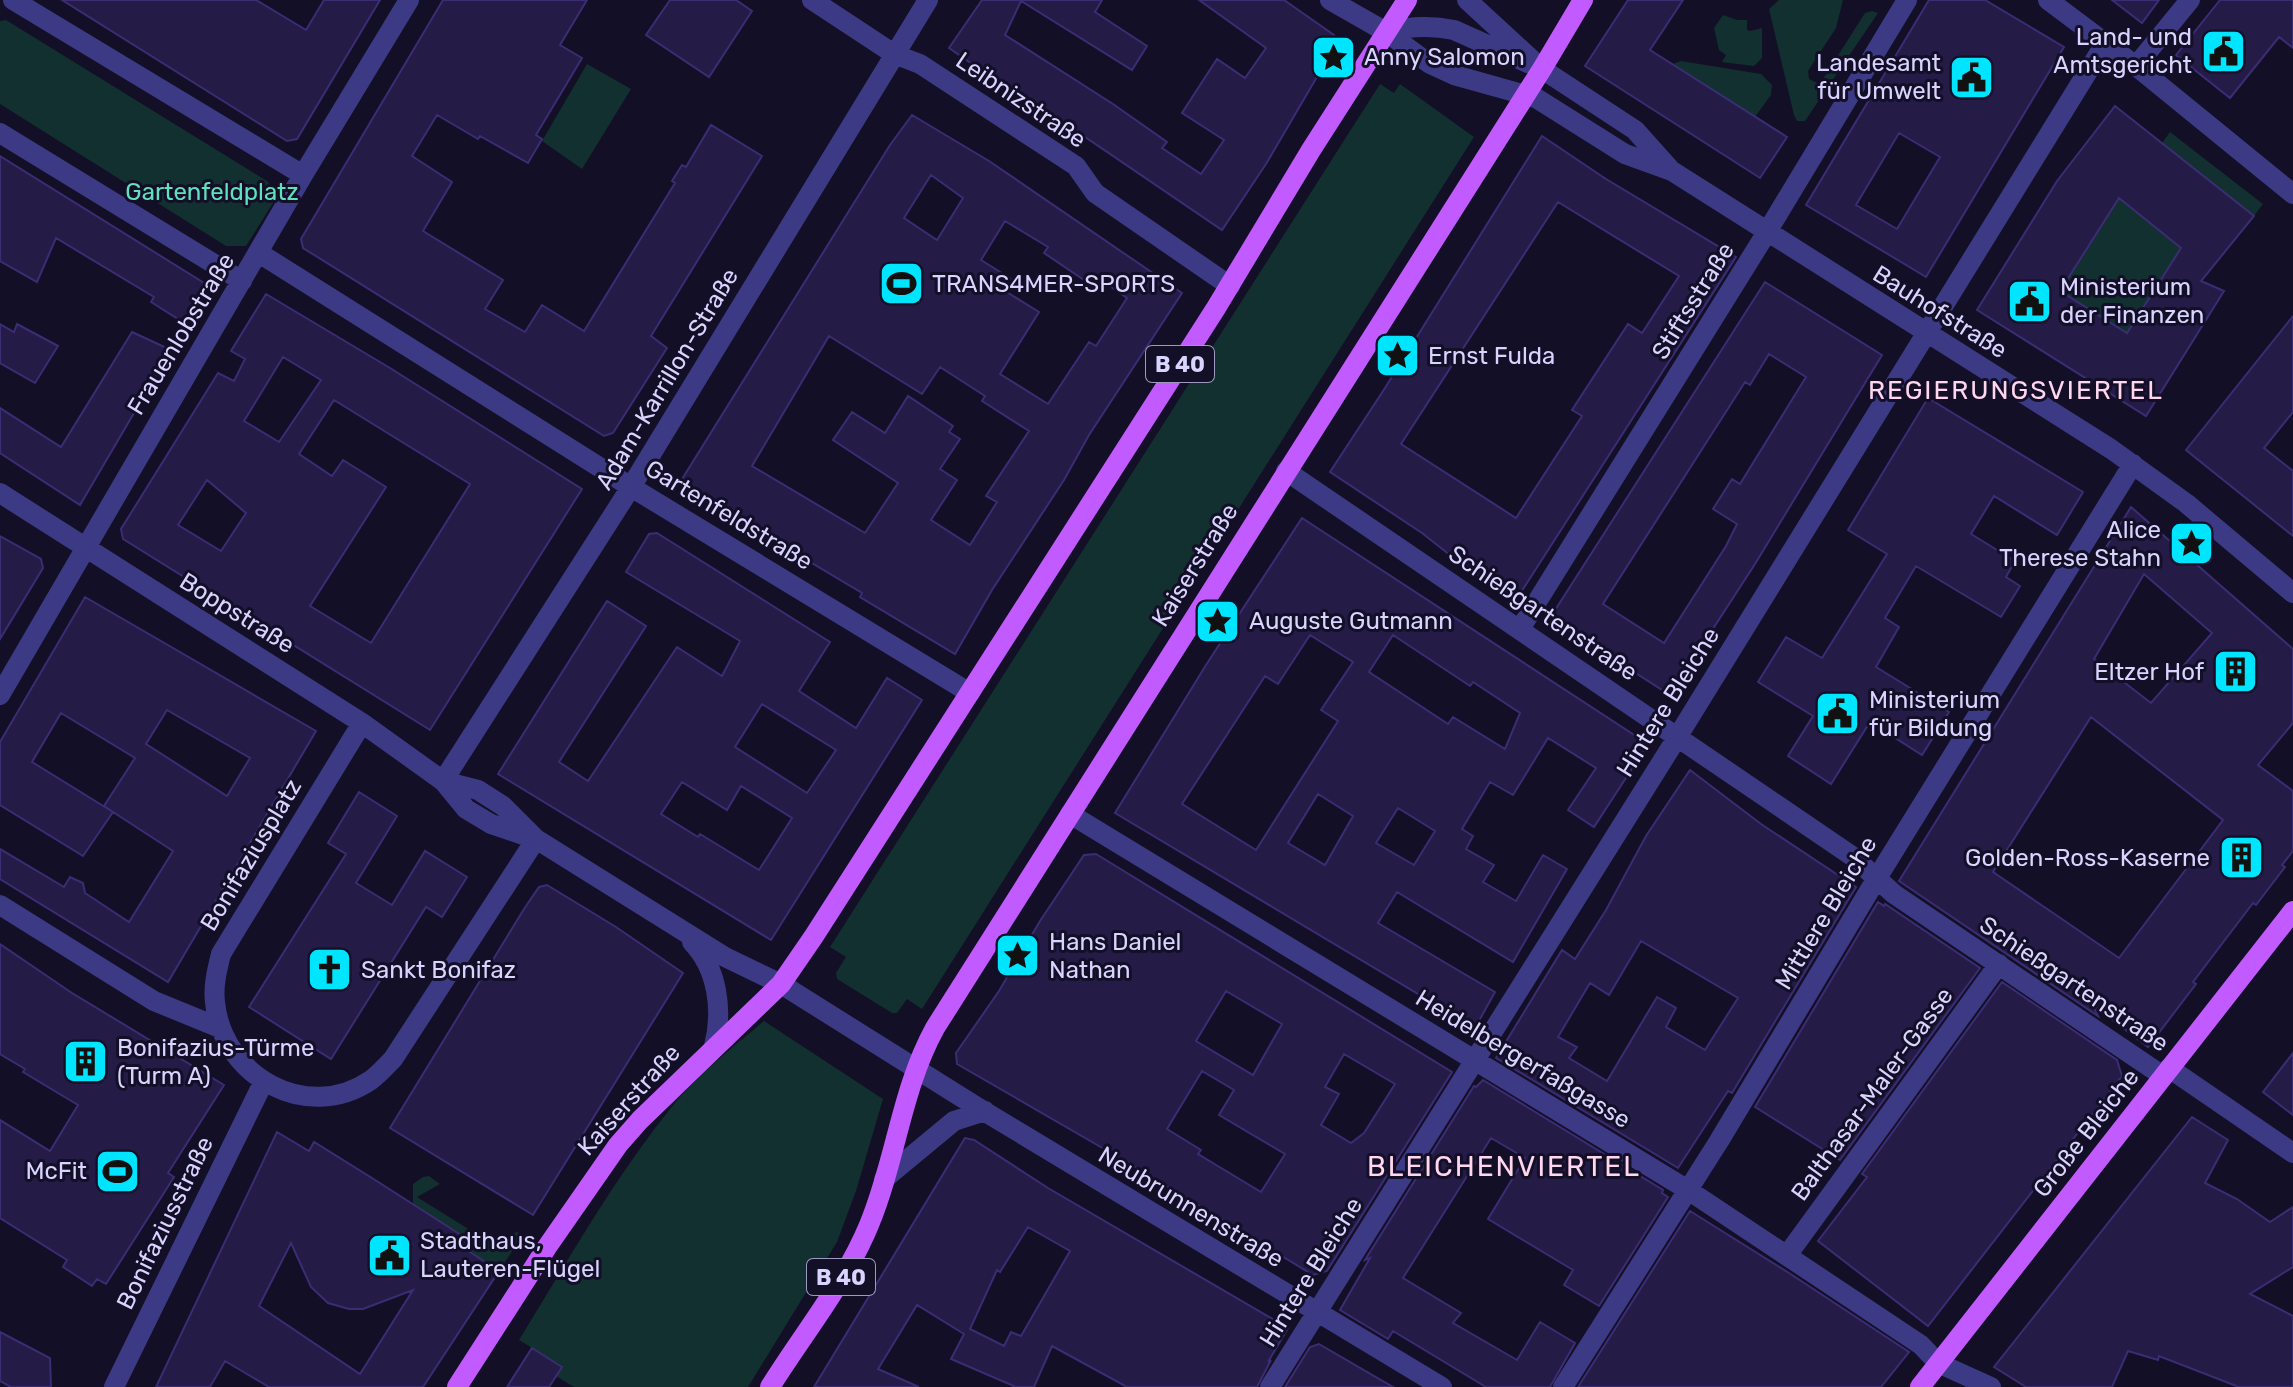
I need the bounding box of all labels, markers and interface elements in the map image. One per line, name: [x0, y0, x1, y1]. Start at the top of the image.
place label: Land- und Amtsgericht: [2053, 23, 2192, 79]
public building icon: Land- und Amtsgericht: [2199, 27, 2247, 75]
place icon: Anny Salomon: [1309, 33, 1357, 81]
place label: Anny Salomon: [1364, 43, 1525, 71]
street label: Leibnizstraße: [951, 46, 1091, 154]
place label: Landesamt für Umwelt: [1816, 49, 1941, 105]
public building icon: Landesamt für Umwelt: [1948, 53, 1996, 101]
park label: Gartenfeldplatz: [125, 178, 299, 206]
street label: Stiftsstraße: [1646, 237, 1740, 365]
street label: Frauenlobstraße: [122, 248, 240, 420]
sports icon: TRANS4MER-SPORTS: [877, 260, 925, 308]
street label: Bauhofstraße: [1868, 260, 2012, 364]
street label: Adam-Karrillon-Straße: [590, 263, 744, 495]
place label: TRANS4MER-SPORTS: [932, 270, 1175, 298]
place label: Ministerium der Finanzen: [2060, 273, 2204, 329]
public building icon: Ministerium der Finanzen: [2005, 277, 2053, 325]
place icon: Ernst Fulda: [1373, 332, 1421, 380]
place label: Ernst Fulda: [1428, 342, 1555, 370]
road number: B 40: [1146, 346, 1214, 382]
district label: REGIERUNGSVIERTEL: [1868, 375, 2164, 406]
street label: Gartenfeldstraße: [640, 454, 818, 576]
street label: Kaiserstraße: [1146, 498, 1244, 632]
place label: Alice Therese Stahn: [1999, 516, 2161, 572]
place icon: Alice Therese Stahn: [2168, 520, 2216, 568]
street label: Schießgartenstraße: [1443, 539, 1643, 687]
street label: Boppstraße: [175, 567, 299, 659]
place icon: Auguste Gutmann: [1194, 597, 1242, 645]
place label: Auguste Gutmann: [1249, 607, 1453, 635]
street label: Hintere Bleiche: [1611, 622, 1725, 782]
building icon: Eltzer Hof: [2211, 648, 2259, 696]
place label: Eltzer Hof: [2094, 658, 2205, 686]
place label: Ministerium für Bildung: [1869, 686, 2000, 742]
public building icon: Ministerium für Bildung: [1814, 690, 1862, 738]
street label: Bonifaziusplatz: [195, 774, 307, 936]
street label: Mittlere Bleiche: [1769, 831, 1883, 995]
building icon: Golden-Ross-Kaserne: [2217, 834, 2265, 882]
place label: Golden-Ross-Kaserne: [1965, 844, 2210, 872]
street label: Schießgartenstraße: [1974, 910, 2174, 1058]
place label: Hans Daniel Nathan: [1049, 928, 1181, 984]
place icon: Hans Daniel Nathan: [994, 932, 1042, 980]
church icon: Sankt Bonifaz: [306, 946, 354, 994]
place label: Sankt Bonifaz: [361, 956, 516, 984]
street label: Balthasar-Maler-Gasse: [1785, 982, 1959, 1206]
street label: Heidelbergerfaßgasse: [1411, 984, 1635, 1134]
place label: Bonifazius-Türme (Turm A): [117, 1034, 314, 1090]
building icon: Bonifazius-Türme (Turm A): [62, 1038, 110, 1086]
street label: Kaiserstraße: [572, 1039, 686, 1161]
street label: Große Bleiche: [2027, 1063, 2145, 1203]
street label: Bonifaziusstraße: [111, 1132, 219, 1314]
street label: Neubrunnenstraße: [1093, 1141, 1289, 1273]
sports icon: McFit: [94, 1147, 142, 1195]
district label: BLEICHENVIERTEL: [1367, 1150, 1641, 1183]
place label: McFit: [25, 1157, 87, 1185]
street label: Hintere Bleiche: [1254, 1192, 1368, 1352]
place label: Stadthaus, Lauteren-Flügel: [420, 1227, 600, 1283]
public building icon: Stadthaus, Lauteren-Flügel: [365, 1231, 413, 1279]
road number: B 40: [807, 1259, 875, 1295]

